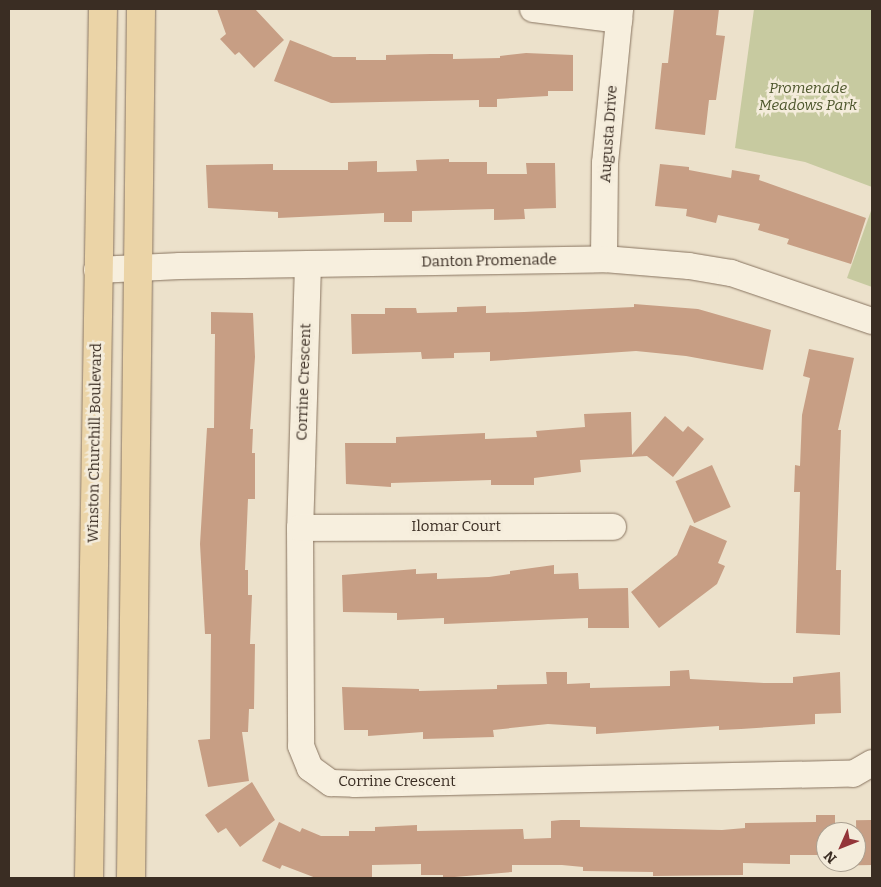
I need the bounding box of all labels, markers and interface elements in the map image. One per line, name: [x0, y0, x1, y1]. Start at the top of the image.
park label: Promenade Meadows Park: [759, 79, 857, 114]
street label: Augusta Drive: [597, 85, 621, 183]
street label: Danton Promenade: [421, 251, 557, 271]
street label: Corrine Crescent: [293, 323, 315, 441]
street label: Winston Churchill Boulevard: [84, 343, 106, 543]
street label: Ilomar Court: [411, 518, 501, 536]
street label: Corrine Crescent: [338, 773, 456, 791]
north arrow: [816, 822, 866, 872]
text: N: [821, 847, 840, 867]

